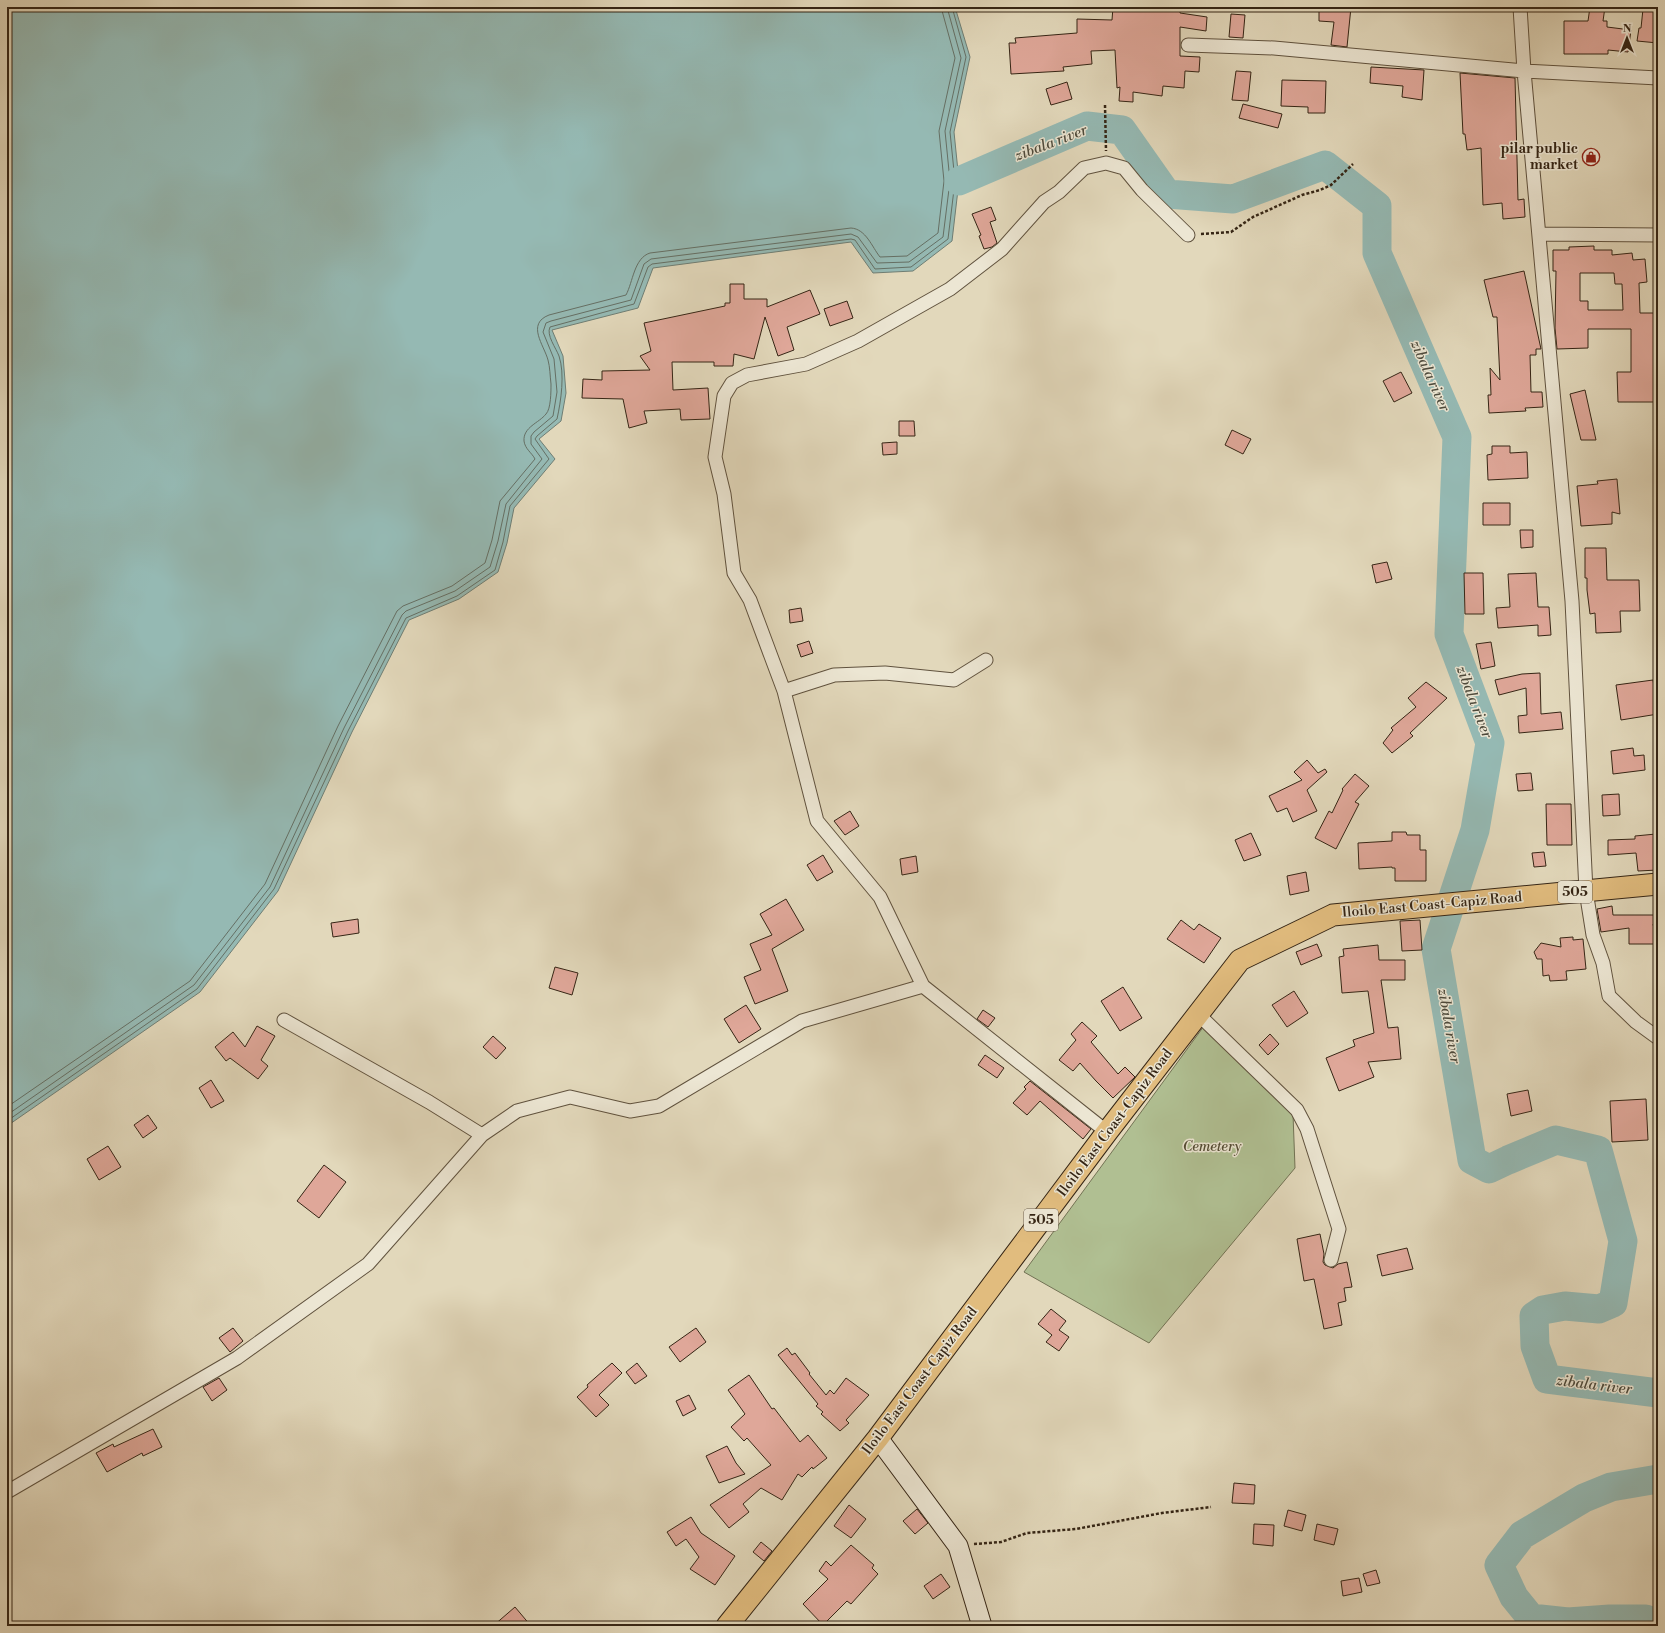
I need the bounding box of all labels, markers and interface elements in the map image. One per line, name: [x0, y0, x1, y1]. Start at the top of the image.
north arrow: [1607, 18, 1647, 58]
text: N: [1623, 22, 1632, 36]
water label: zibala river: [1012, 120, 1091, 166]
place label: pilar public market: [1500, 140, 1579, 174]
shop icon: pilar public market: [1581, 147, 1601, 167]
water label: zibala river: [1406, 337, 1454, 415]
water label: zibala river: [1451, 663, 1497, 742]
road number: 505: [1558, 881, 1592, 903]
street label: Iloilo East Coast-Capiz Road: [1341, 888, 1523, 922]
water label: zibala river: [1433, 987, 1465, 1066]
street label: Iloilo East Coast-Capiz Road: [1053, 1045, 1177, 1201]
park label: Cemetery: [1183, 1138, 1242, 1156]
road number: 505: [1024, 1209, 1058, 1231]
street label: Iloilo East Coast-Capiz Road: [858, 1303, 982, 1459]
water label: zibala river: [1555, 1371, 1634, 1399]

